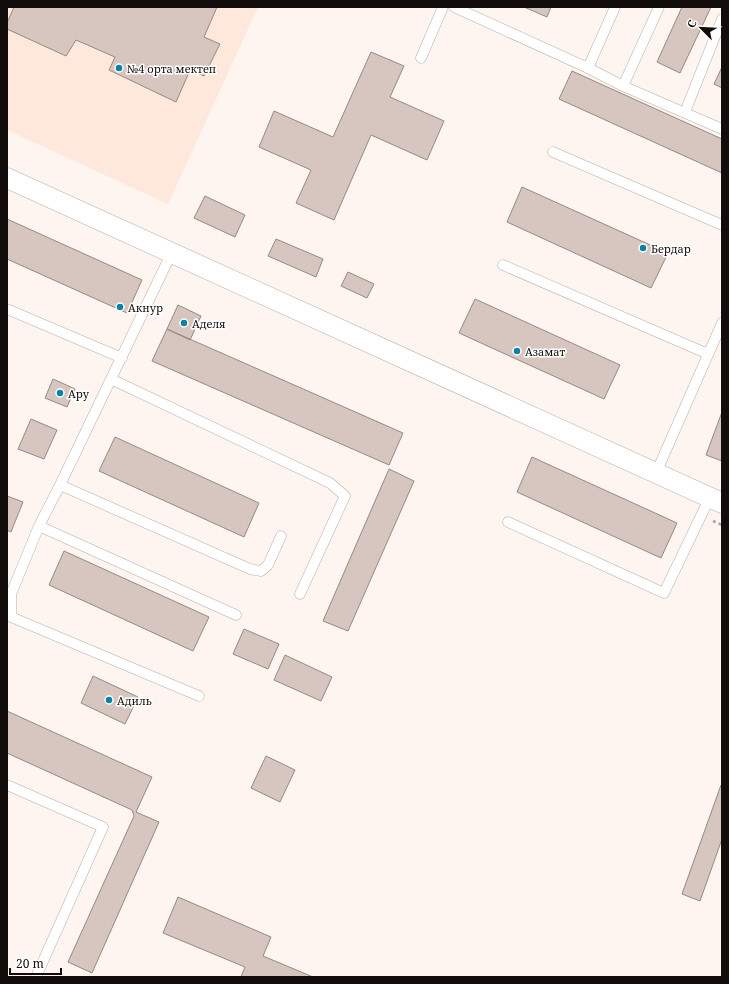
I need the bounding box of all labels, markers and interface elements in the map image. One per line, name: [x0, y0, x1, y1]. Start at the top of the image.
north arrow: [681, 8, 721, 48]
text: С: [683, 17, 700, 30]
place label: №4 орта мектеп: [127, 61, 216, 76]
marker: №4 орта мектеп: [114, 63, 124, 73]
place label: Бердар: [651, 241, 691, 256]
marker: Бердар: [638, 243, 648, 253]
place label: Акнур: [128, 300, 163, 315]
marker: Акнур: [115, 302, 125, 312]
place label: Аделя: [192, 316, 225, 331]
marker: Аделя: [179, 318, 189, 328]
place label: Азамат: [525, 344, 566, 359]
marker: Азамат: [512, 346, 522, 356]
place label: Ару: [68, 386, 90, 401]
marker: Ару: [55, 388, 65, 398]
place label: Адиль: [117, 693, 152, 708]
marker: Адиль: [104, 695, 114, 705]
scale bar: [10, 950, 61, 976]
text: 20 m: [16, 955, 44, 972]

